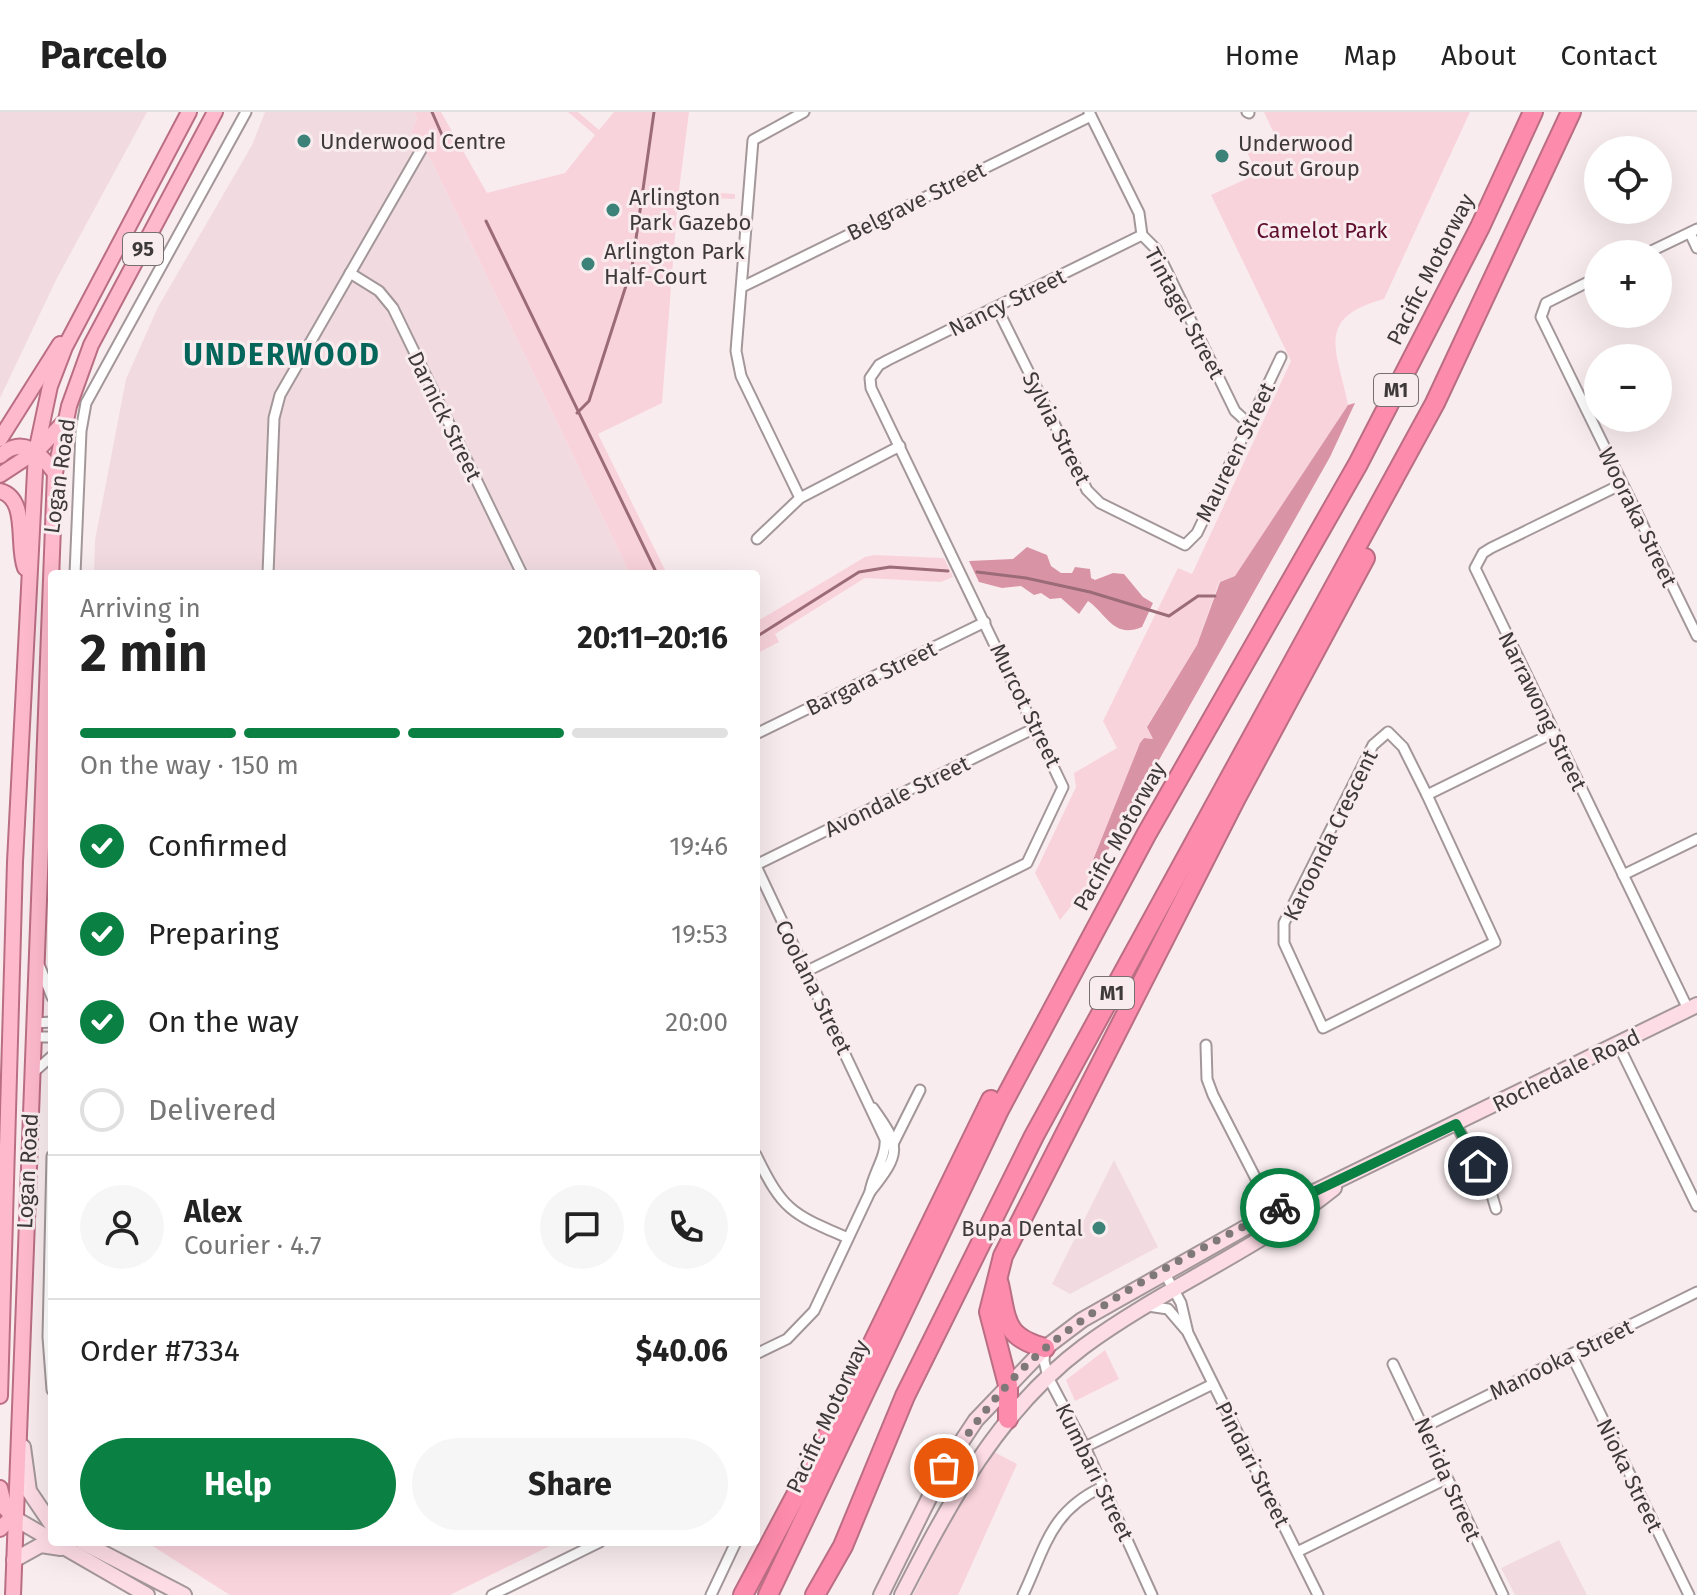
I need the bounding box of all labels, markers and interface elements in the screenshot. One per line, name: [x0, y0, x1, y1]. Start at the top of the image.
text: Parcelo: [40, 32, 167, 78]
text: Home: [1225, 39, 1299, 72]
text: Map: [1343, 39, 1397, 72]
text: About: [1441, 39, 1516, 72]
text: Contact: [1560, 39, 1657, 72]
place label: Underwood Centre: [320, 128, 506, 155]
place label: Underwood Scout Group: [1238, 130, 1360, 182]
marker: Underwood Centre: [295, 132, 313, 150]
map controls: [1584, 136, 1672, 432]
button: locate: [1584, 136, 1672, 224]
marker: Underwood Scout Group: [1213, 147, 1231, 165]
street label: Belgrave Street: [843, 156, 990, 247]
place label: Arlington Park Gazebo: [629, 184, 751, 236]
street label: Pacific Motorway: [1381, 189, 1480, 349]
marker: Arlington Park Gazebo: [604, 201, 622, 219]
park label: Camelot Park: [1256, 217, 1388, 244]
road number: 95: [123, 233, 163, 265]
place label: Arlington Park Half-Court: [604, 238, 745, 290]
button: +: [1584, 240, 1672, 328]
street label: Tintagel Street: [1139, 243, 1231, 384]
marker: Arlington Park Half-Court: [579, 255, 597, 273]
street label: Nancy Street: [944, 263, 1070, 342]
district label: UNDERWOOD: [183, 337, 381, 373]
button: −: [1584, 344, 1672, 432]
street label: Darnick Street: [402, 347, 488, 485]
street label: Sylvia Street: [1017, 367, 1097, 489]
road number: M1: [1374, 374, 1418, 406]
street label: Maureen Street: [1190, 378, 1281, 526]
street label: Logan Road: [38, 417, 81, 535]
street label: Wooraka Street: [1592, 443, 1683, 591]
text: Arriving in: [80, 593, 201, 624]
text: 20:11–20:16: [577, 620, 728, 656]
text: 2 min: [80, 622, 208, 685]
street label: Narrawong Street: [1492, 627, 1593, 795]
street label: Bargara Street: [802, 635, 941, 722]
street label: Murcot Street: [984, 639, 1067, 771]
street label: Karoonda Crescent: [1277, 745, 1384, 925]
text: On the way · 150 m: [80, 750, 299, 781]
street label: Avondale Street: [820, 750, 974, 843]
street label: Pacific Motorway: [1067, 757, 1172, 915]
icon: check: [80, 824, 124, 868]
text: Confirmed: [148, 828, 288, 864]
text: 19:46: [669, 831, 728, 862]
icon: check: [80, 912, 124, 956]
text: Preparing: [148, 916, 279, 952]
street label: Coolana Street: [769, 916, 858, 1059]
text: 19:53: [671, 919, 728, 950]
road number: M1: [1090, 977, 1134, 1009]
icon: check: [80, 1000, 124, 1044]
text: On the way: [148, 1004, 299, 1040]
text: 20:00: [665, 1007, 728, 1038]
street label: Rochedale Road: [1488, 1023, 1645, 1118]
text: Delivered: [148, 1092, 277, 1128]
street label: Logan Road: [11, 1113, 44, 1230]
pin: [1444, 1132, 1512, 1200]
icon: home: [1456, 1144, 1500, 1188]
courier: [1240, 1168, 1320, 1248]
button: person: [80, 1185, 164, 1269]
button: chat: [540, 1185, 624, 1269]
button: phone: [644, 1185, 728, 1269]
icon: bike: [1258, 1186, 1302, 1230]
text: Alex: [184, 1194, 242, 1230]
place label: Bupa Dental: [961, 1215, 1083, 1242]
marker: Bupa Dental: [1090, 1219, 1108, 1237]
text: Courier · 4.7: [184, 1230, 322, 1261]
street label: Manooka Street: [1485, 1313, 1637, 1406]
text: Order #7334: [80, 1333, 240, 1369]
text: $40.06: [636, 1333, 728, 1369]
street label: Pacific Motorway: [780, 1335, 875, 1497]
street label: Pindari Street: [1209, 1397, 1296, 1532]
street label: Kumbari Street: [1050, 1399, 1139, 1545]
street label: Nerida Street: [1408, 1413, 1487, 1545]
street label: Nioka Street: [1591, 1414, 1669, 1536]
pin: [910, 1434, 978, 1502]
button: Help: [80, 1438, 396, 1530]
button: Share: [412, 1438, 728, 1530]
icon: bag: [922, 1446, 966, 1490]

